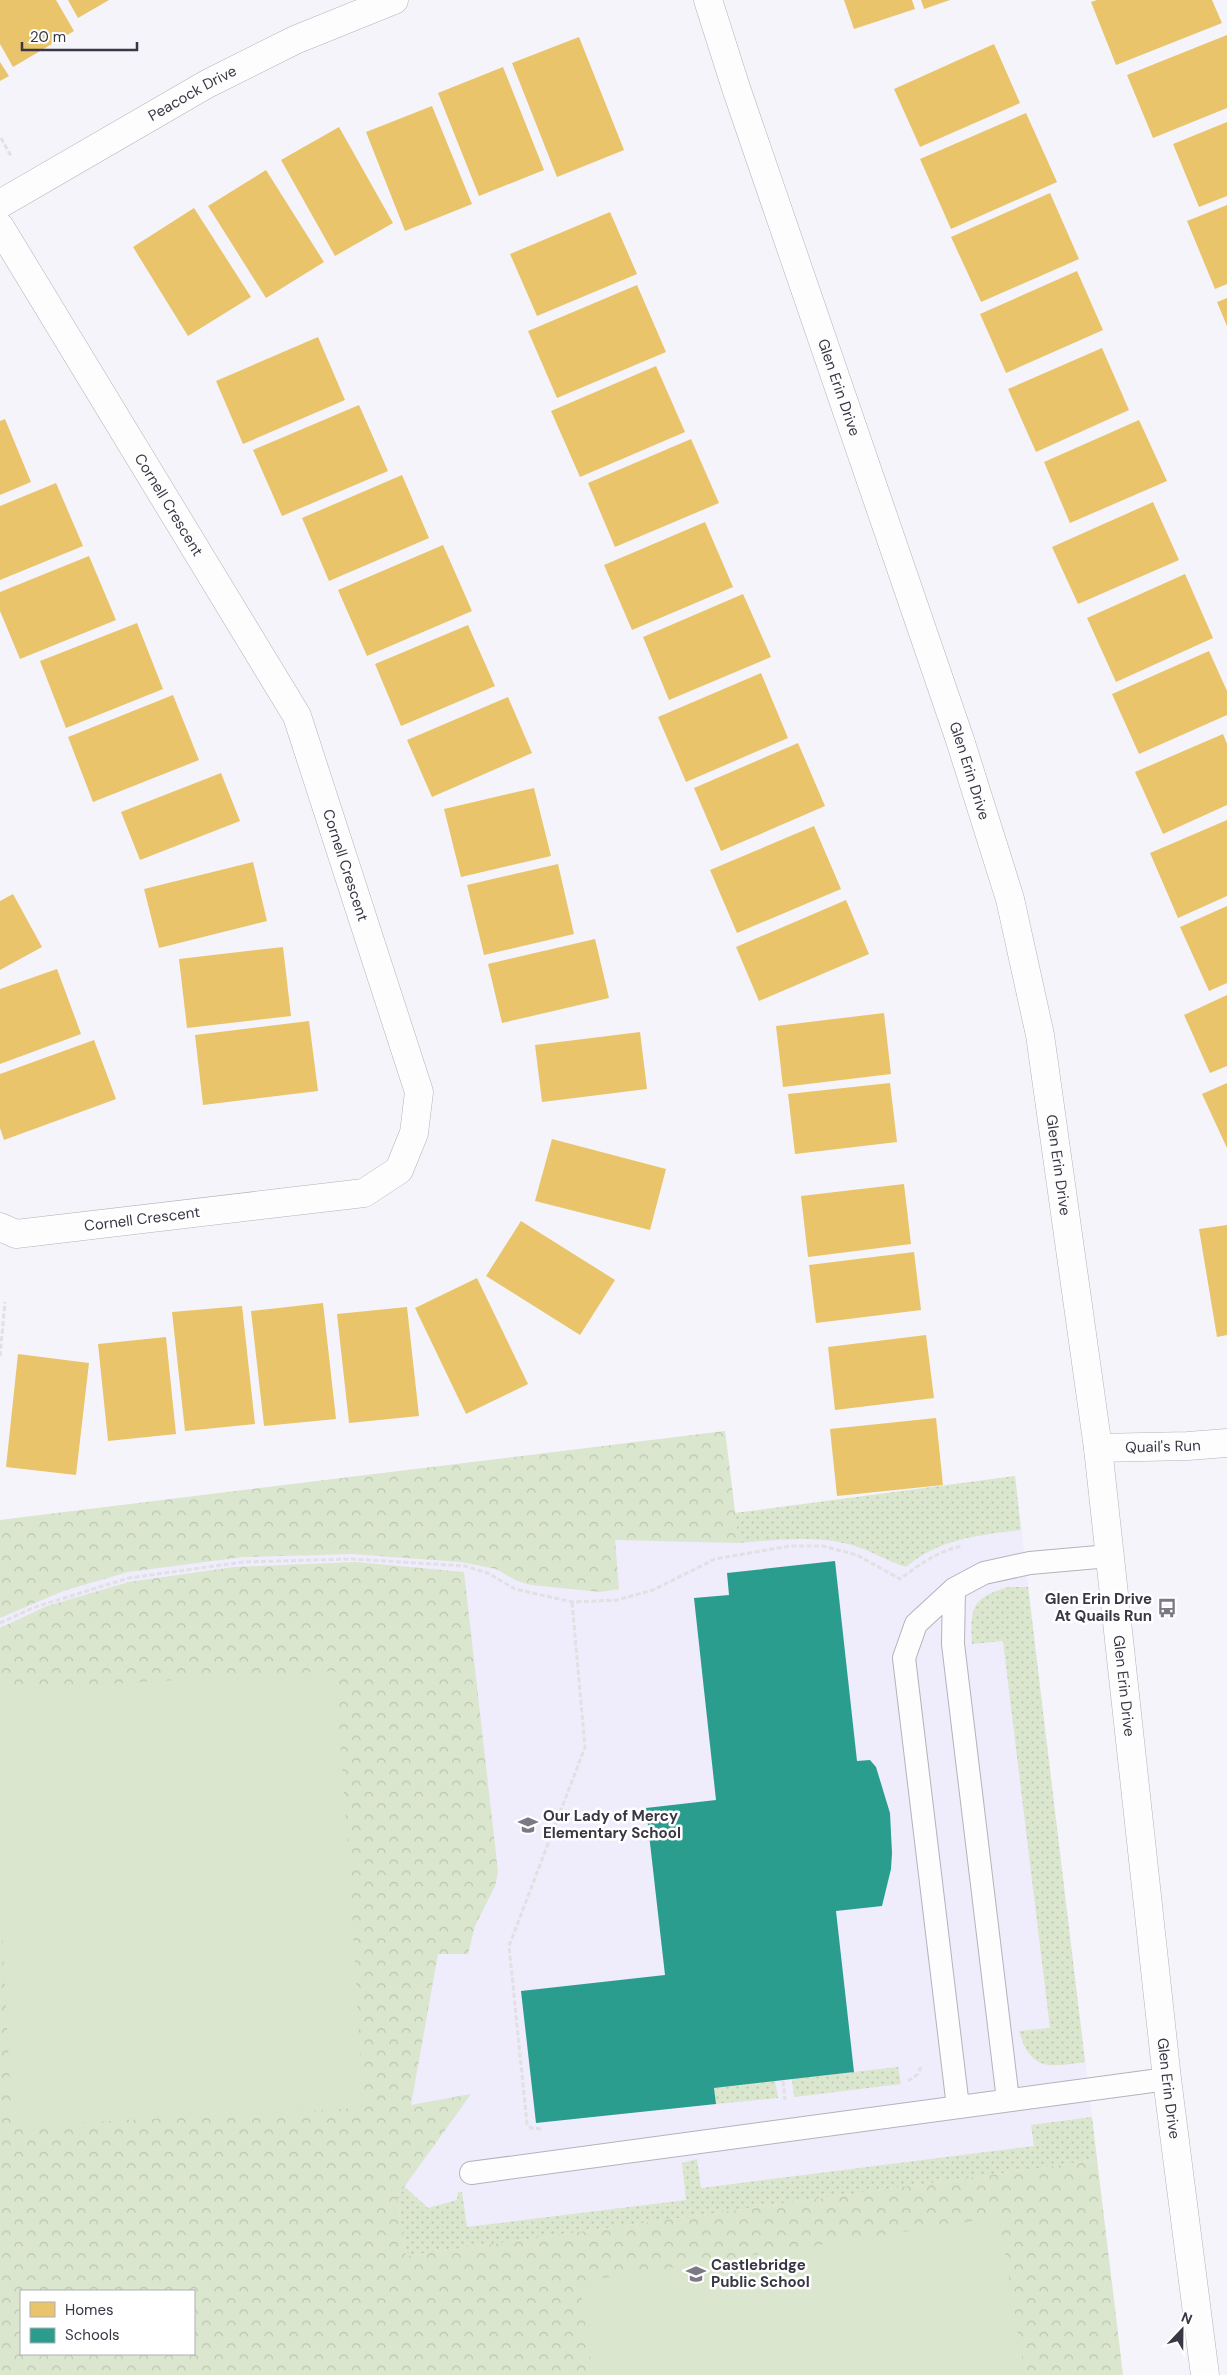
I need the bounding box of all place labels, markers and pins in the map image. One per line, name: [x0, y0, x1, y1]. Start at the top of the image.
place label: Glen Erin Drive At Quails Run: [1045, 1589, 1152, 1626]
bus stop icon: Glen Erin Drive At Quails Run: [1156, 1597, 1178, 1619]
place label: Our Lady of Mercy Elementary School: [543, 1806, 681, 1843]
school or university icon: Our Lady of Mercy Elementary School: [517, 1814, 539, 1836]
place label: Castlebridge Public School: [711, 2255, 810, 2292]
school or university icon: Castlebridge Public School: [685, 2263, 707, 2285]

